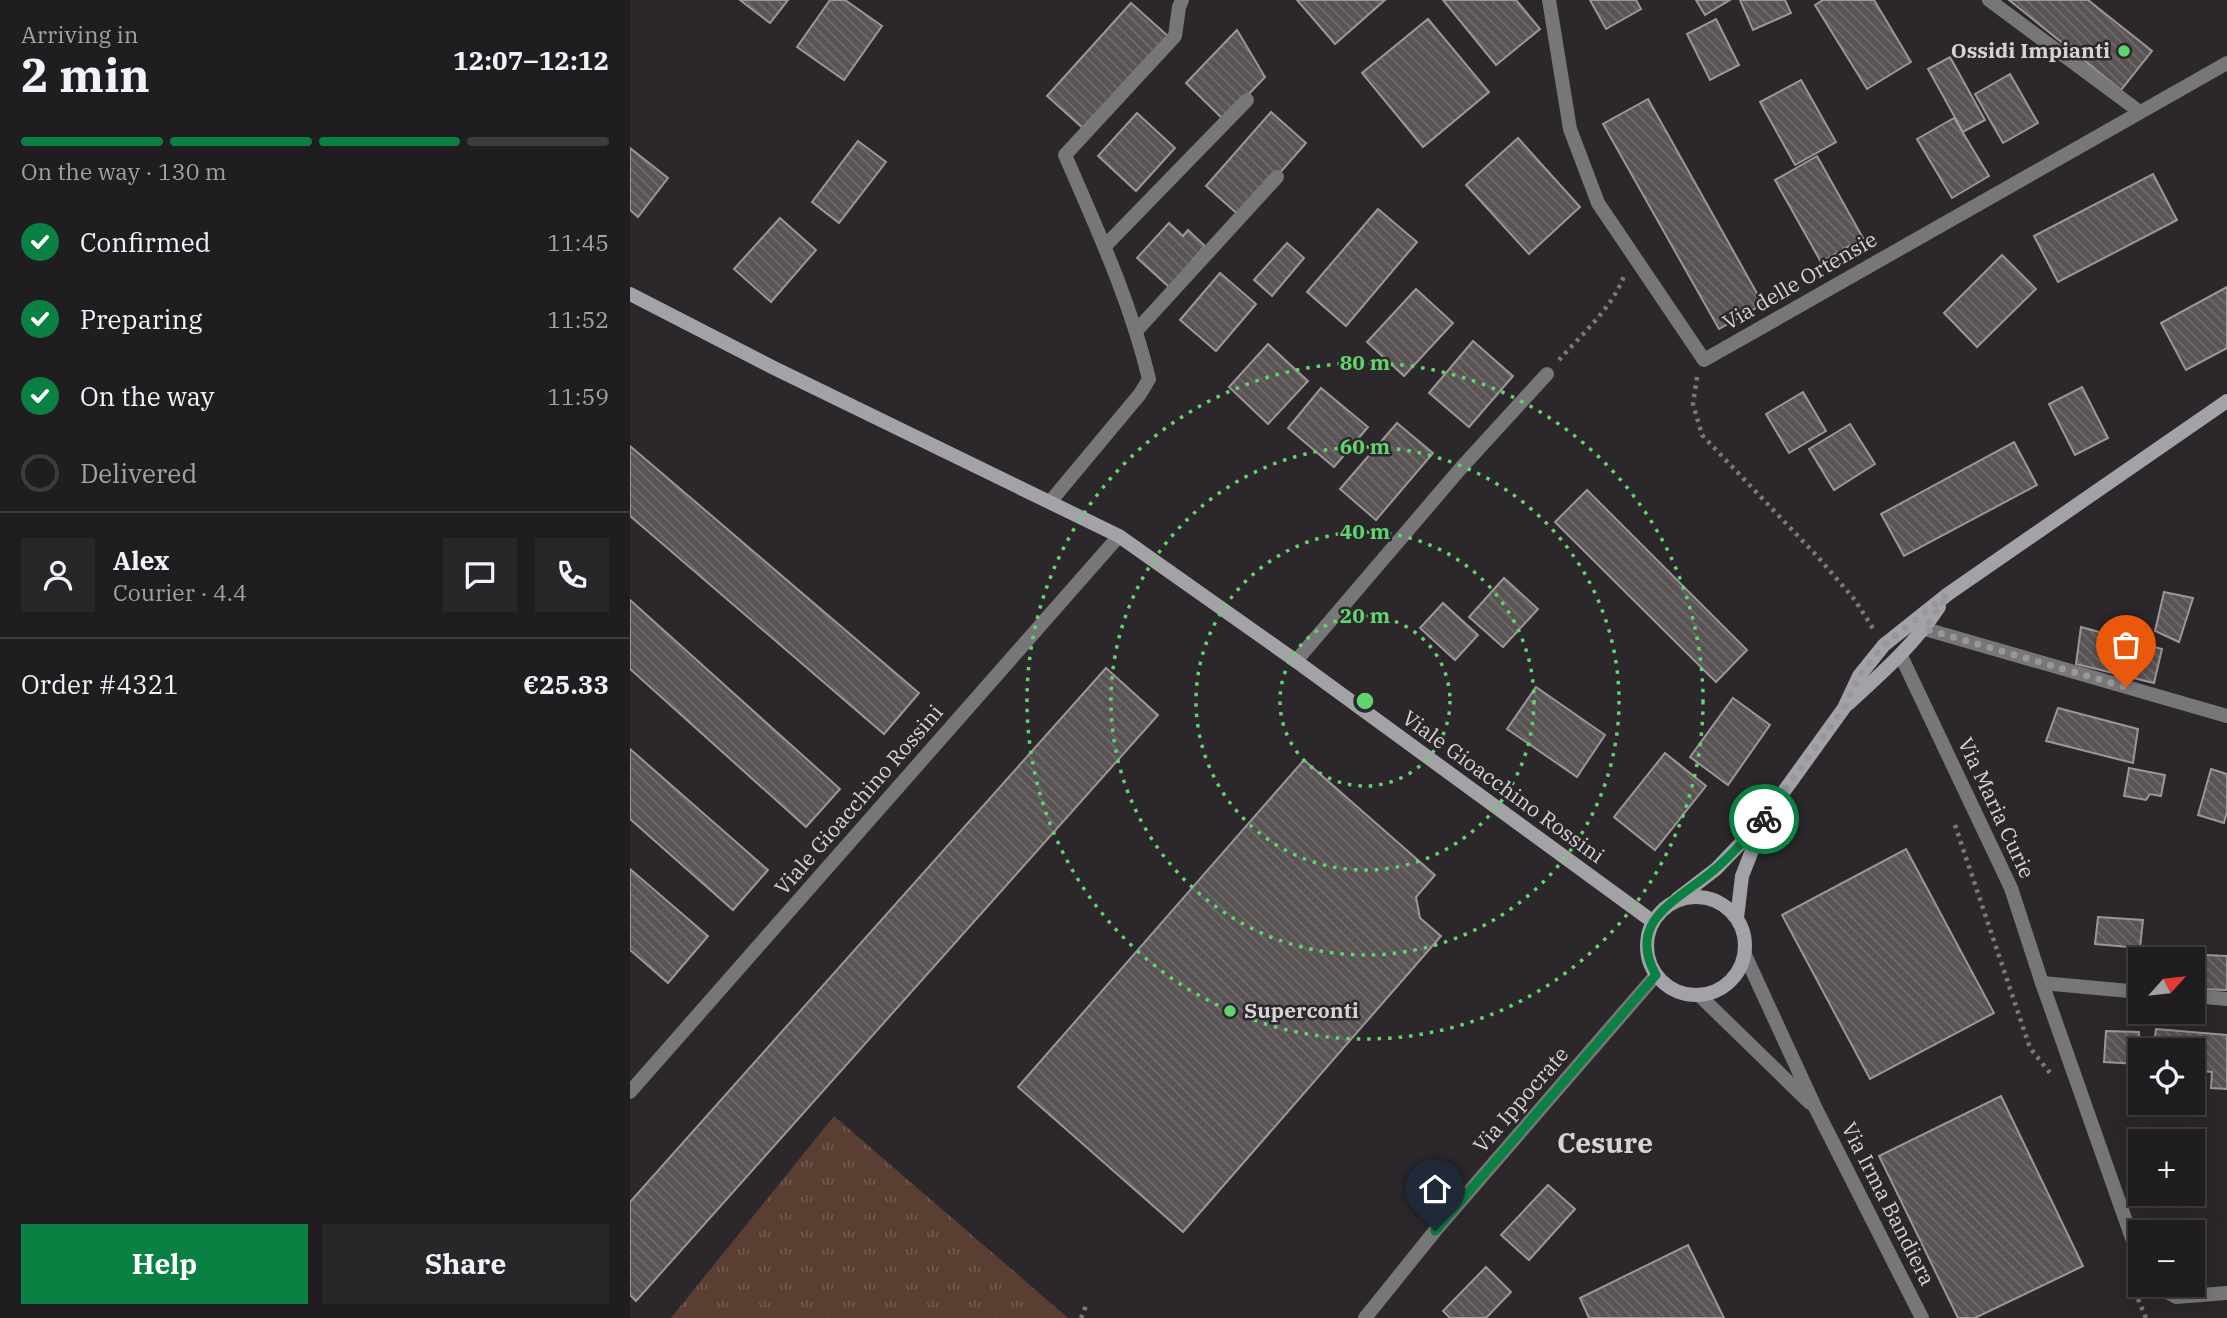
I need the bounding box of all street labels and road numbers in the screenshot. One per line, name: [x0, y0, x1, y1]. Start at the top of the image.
street label: Via delle Ortensie: [1717, 225, 1882, 336]
street label: Viale Gioacchino Rossini: [768, 698, 949, 900]
street label: Viale Gioacchino Rossini: [1397, 703, 1610, 869]
street label: Via Maria Curie: [1952, 733, 2042, 883]
street label: Via Ippocrate: [1466, 1040, 1574, 1158]
street label: Via Irma Bandiera: [1836, 1117, 1942, 1290]

